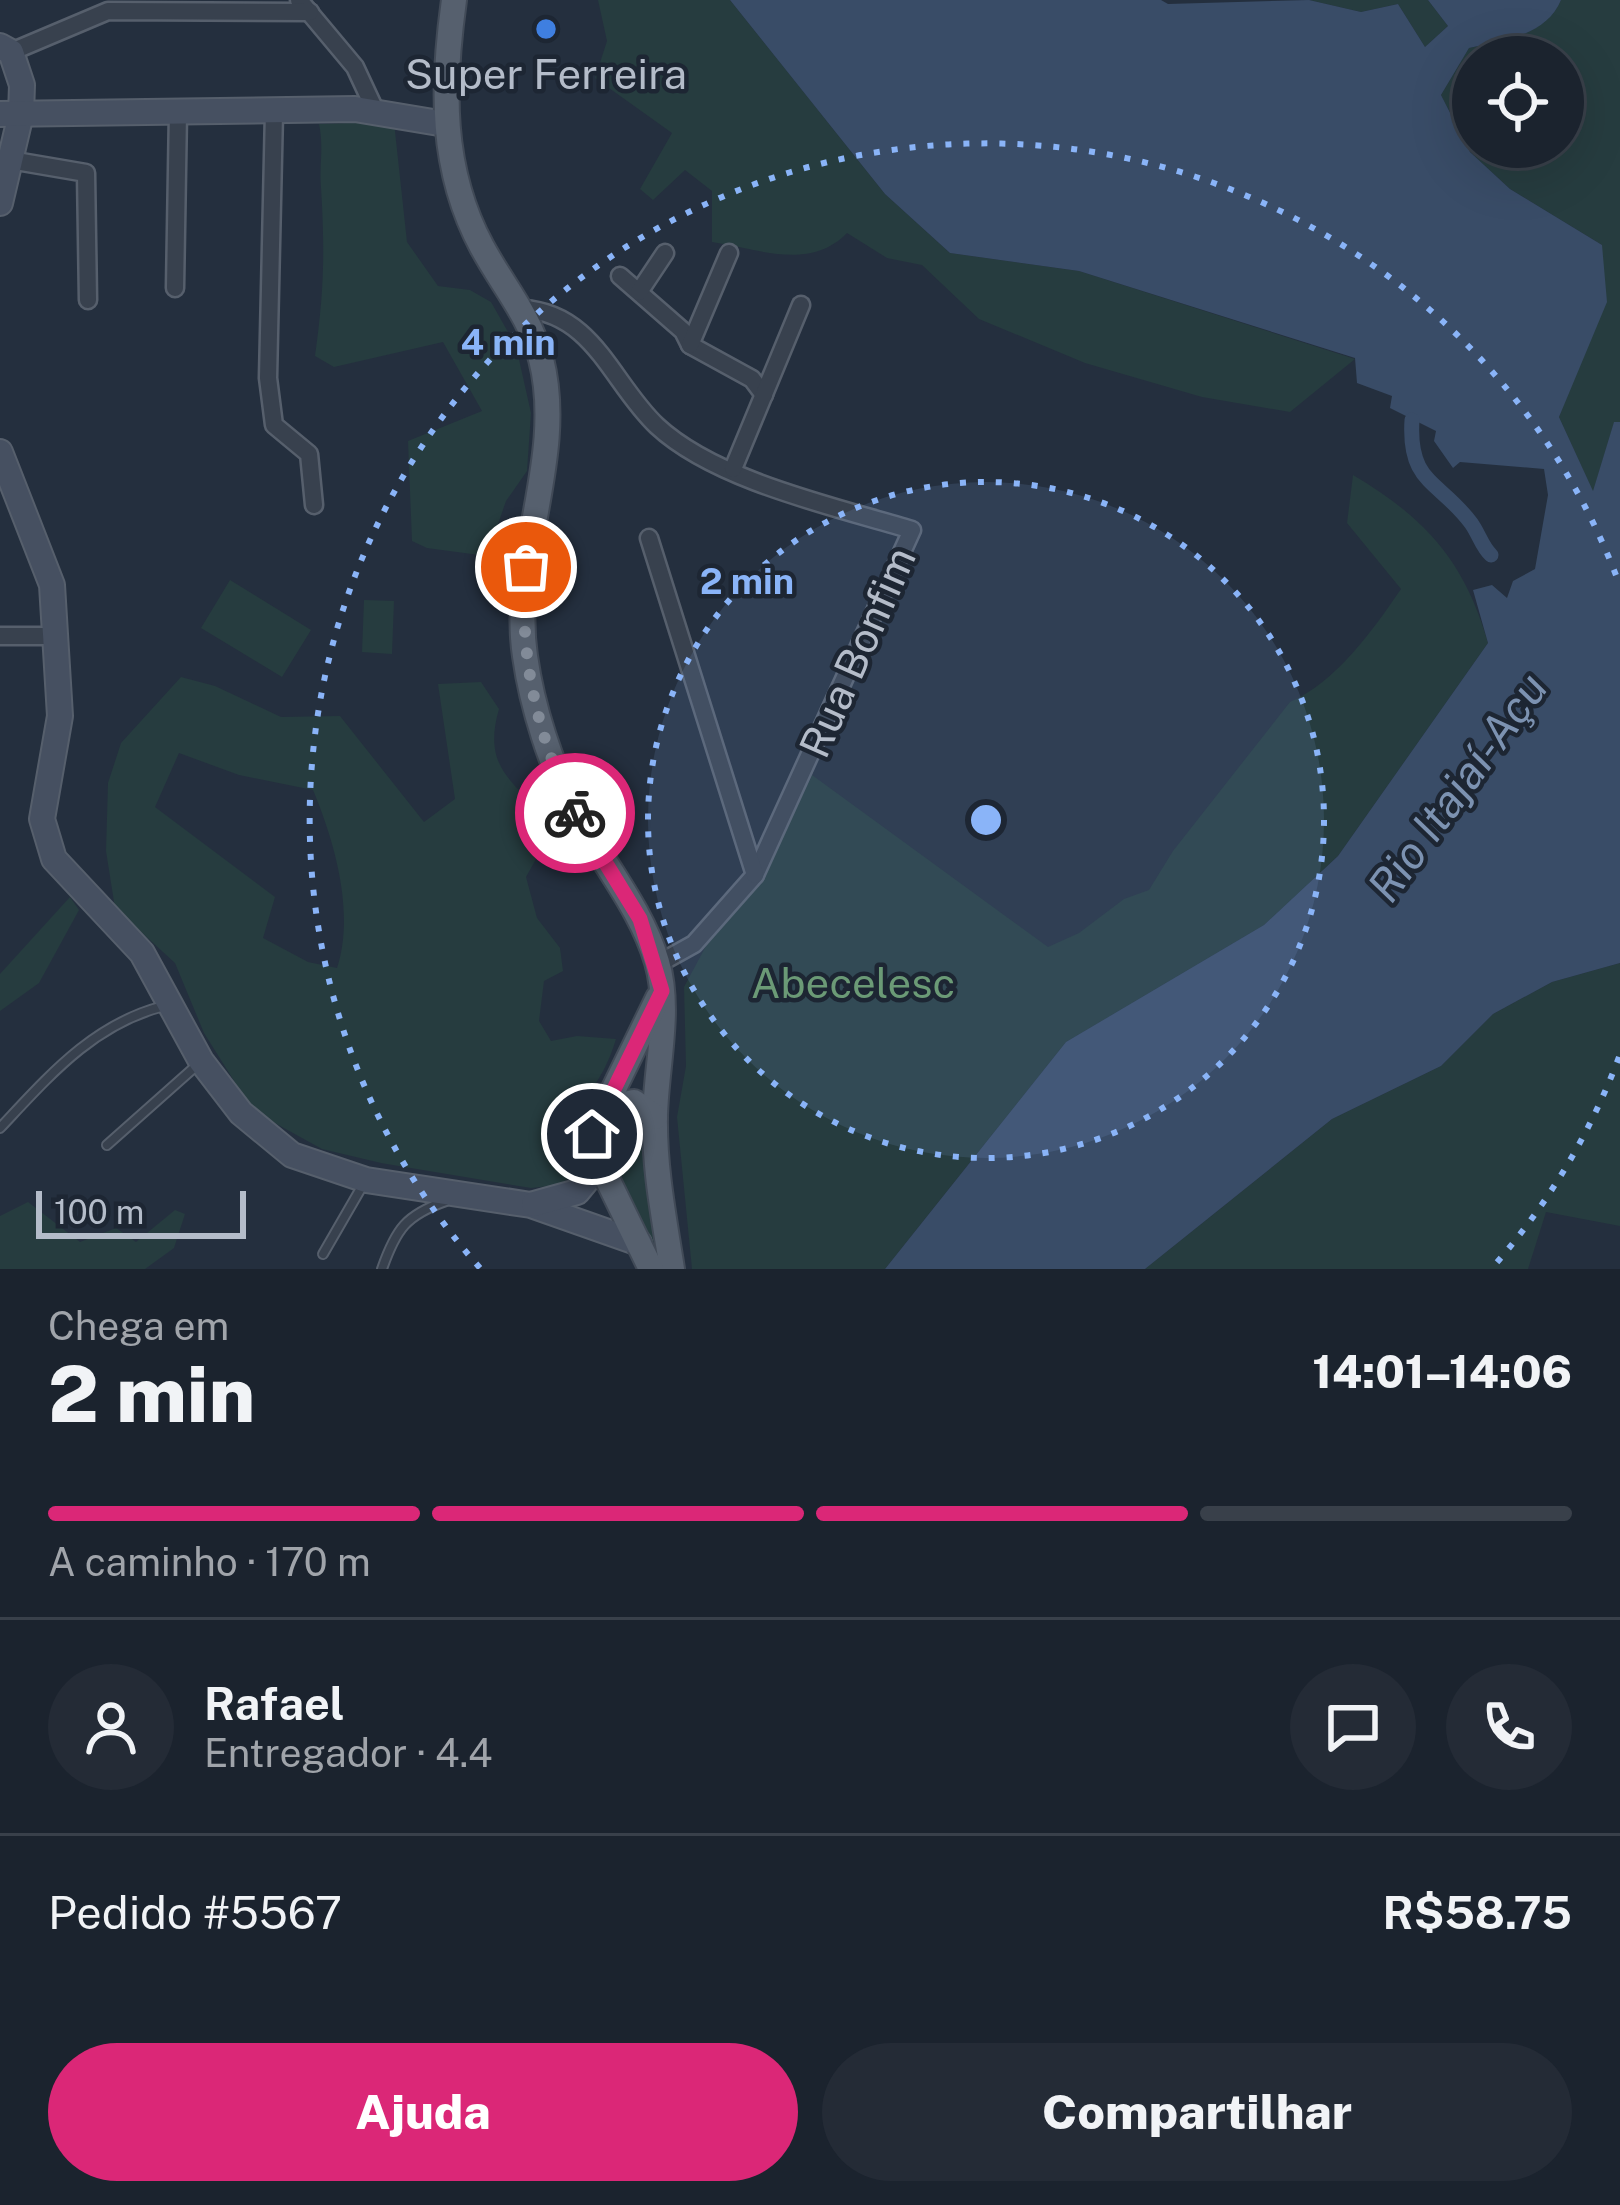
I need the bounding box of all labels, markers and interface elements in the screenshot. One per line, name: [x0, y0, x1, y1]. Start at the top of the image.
marker: Super Ferreira: [533, 16, 559, 42]
map controls: [1452, 36, 1584, 168]
button: locate: [1452, 36, 1584, 168]
place label: Super Ferreira: [405, 49, 687, 98]
text: 4 min: [460, 321, 556, 363]
pin: [475, 516, 577, 618]
icon: bag: [493, 534, 559, 600]
street label: Rua Bonfim: [789, 539, 925, 765]
text: 2 min: [700, 560, 794, 602]
water label: Rio Itajaí-Açu: [1356, 663, 1558, 911]
courier: [515, 753, 635, 873]
icon: bike: [542, 780, 608, 846]
centre of rings: [965, 799, 1007, 841]
park label: Abecelesc: [751, 958, 955, 1007]
pin: [541, 1083, 643, 1185]
icon: home: [559, 1101, 625, 1167]
scale bar: [36, 1185, 246, 1238]
text: 100 m: [54, 1193, 144, 1231]
text: Chega em: [48, 1303, 229, 1349]
text: 14:01–14:06: [1312, 1345, 1572, 1398]
text: 2 min: [48, 1348, 255, 1440]
text: A caminho · 170 m: [48, 1539, 371, 1585]
button: person: [48, 1664, 174, 1790]
button: chat: [1290, 1664, 1416, 1790]
button: phone: [1446, 1664, 1572, 1790]
text: Rafael: [204, 1677, 345, 1730]
text: Entregador · 4.4: [204, 1730, 492, 1776]
text: Pedido #5567: [48, 1886, 342, 1939]
text: R$58.75: [1382, 1886, 1572, 1939]
button: Ajuda: [48, 2043, 798, 2181]
button: Compartilhar: [822, 2043, 1572, 2181]

